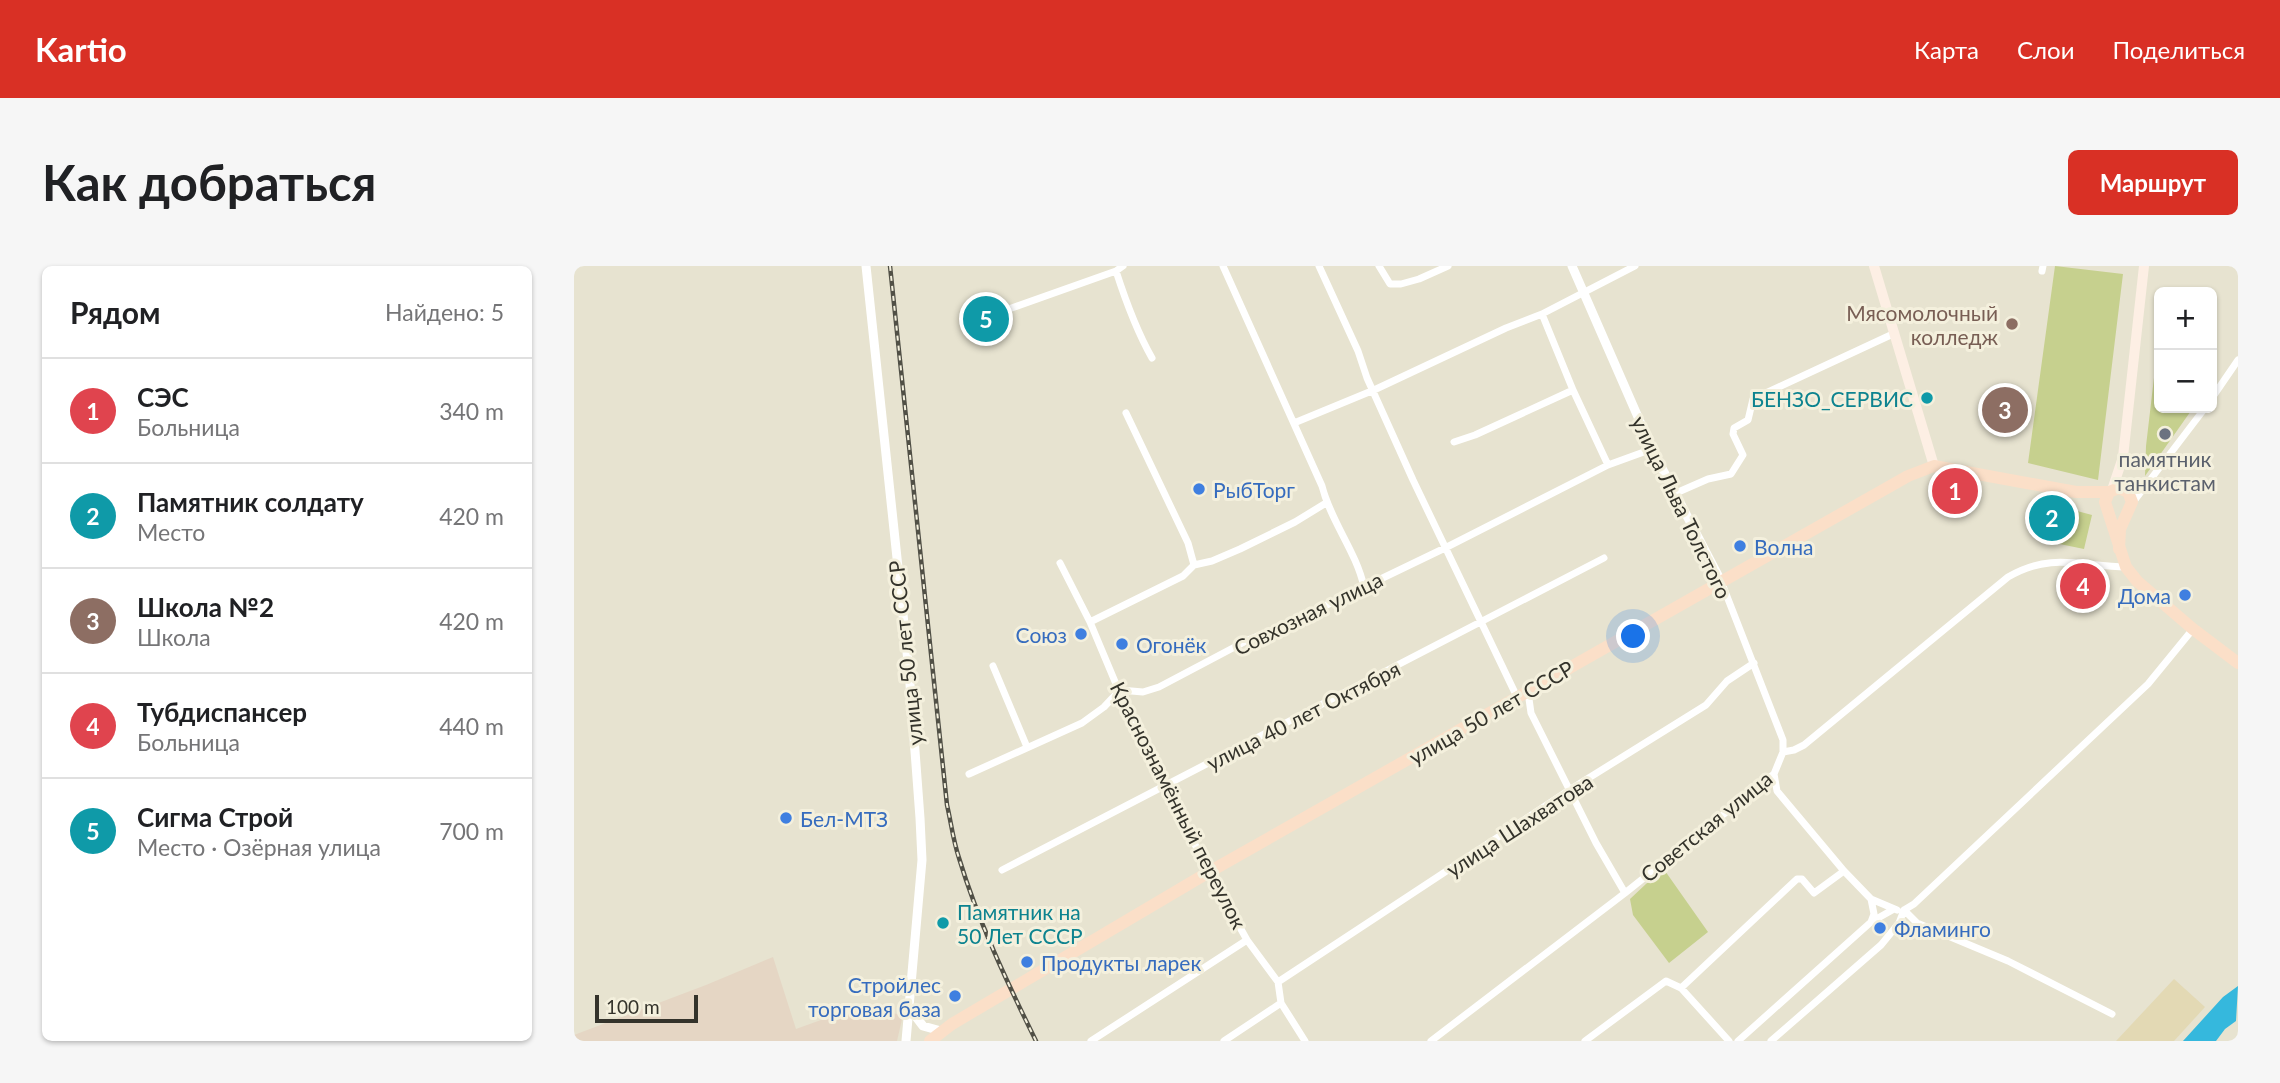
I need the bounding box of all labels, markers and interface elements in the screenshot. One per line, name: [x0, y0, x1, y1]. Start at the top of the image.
text: Kartio: [35, 29, 127, 69]
text: Карта: [1914, 35, 1979, 64]
text: Слои: [2017, 35, 2074, 64]
text: Поделиться: [2112, 35, 2245, 64]
button: Маршрут: [2068, 150, 2238, 215]
text: Как добраться: [42, 153, 376, 211]
map controls: [2154, 287, 2217, 413]
button: +: [2154, 287, 2217, 350]
pin: 5: [963, 293, 1009, 345]
text: Рядом: [70, 294, 160, 330]
text: Найдено: 5: [385, 298, 504, 326]
place label: Мясомолочный колледж: [1846, 300, 1998, 349]
marker: Мясомолочный колледж: [2004, 316, 2020, 332]
button: −: [2154, 350, 2217, 413]
text: СЭС: [137, 381, 189, 413]
pin: 3: [1982, 384, 2028, 436]
place label: БЕНЗО_СЕРВИС: [1751, 386, 1913, 411]
marker: БЕНЗО_СЕРВИС: [1919, 390, 1935, 406]
text: 1: [86, 397, 100, 425]
text: 340 m: [439, 397, 504, 425]
street label: улица Льва Толстого: [1627, 412, 1737, 602]
text: Больница: [137, 413, 240, 441]
marker: памятник танкистам: [2157, 426, 2173, 442]
place label: памятник танкистам: [2114, 446, 2216, 495]
pin: 1: [1932, 465, 1978, 517]
place label: РыбТорг: [1213, 477, 1295, 502]
marker: РыбТорг: [1191, 481, 1207, 497]
text: Памятник солдату: [137, 486, 364, 518]
pin: 2: [2029, 492, 2075, 544]
text: 2: [86, 502, 100, 530]
text: 420 m: [439, 502, 504, 530]
text: Место: [137, 518, 205, 546]
place label: Волна: [1754, 534, 1814, 559]
marker: Волна: [1732, 538, 1748, 554]
street label: улица 50 лет СССР: [883, 559, 927, 747]
pin: 4: [2060, 560, 2106, 612]
street label: Совхозная улица: [1230, 566, 1386, 660]
place label: Дома: [2118, 583, 2171, 608]
marker: Дома: [2177, 587, 2193, 603]
text: Школа №2: [137, 591, 274, 623]
text: 3: [86, 607, 100, 635]
text: 420 m: [439, 607, 504, 635]
your location: [1616, 619, 1650, 653]
place label: Союз: [1016, 622, 1067, 647]
text: Школа: [137, 623, 211, 651]
marker: Союз: [1073, 626, 1089, 642]
place label: Огонёк: [1136, 632, 1207, 657]
marker: Огонёк: [1114, 636, 1130, 652]
street label: улица 40 лет Октября: [1202, 655, 1404, 775]
street label: улица 50 лет СССР: [1404, 655, 1578, 769]
street label: Краснознамённый переулок: [1106, 677, 1252, 933]
text: Тубдиспансер: [137, 696, 307, 728]
text: 4: [86, 712, 100, 740]
text: 440 m: [439, 712, 504, 740]
text: Больница: [137, 728, 240, 756]
street label: Советская улица: [1635, 765, 1777, 887]
street label: улица Шахватова: [1441, 768, 1597, 882]
text: Сигма Строй: [137, 801, 293, 833]
place label: Бел-МТЗ: [800, 806, 888, 831]
marker: Бел-МТЗ: [778, 810, 794, 826]
text: 5: [86, 817, 100, 845]
text: 700 m: [439, 817, 504, 845]
text: Место · Озёрная улица: [137, 833, 381, 861]
place label: Памятник на 50 Лет СССР: [957, 899, 1083, 948]
marker: Памятник на 50 Лет СССР: [935, 915, 951, 931]
place label: Фламинго: [1894, 916, 1991, 941]
marker: Фламинго: [1872, 920, 1888, 936]
place label: Продукты ларек: [1041, 950, 1201, 975]
marker: Продукты ларек: [1019, 954, 1035, 970]
place label: Стройлес торговая база: [808, 972, 941, 1021]
marker: Стройлес торговая база: [947, 988, 963, 1004]
scale bar: [595, 992, 698, 1024]
text: 100 m: [606, 995, 660, 1018]

